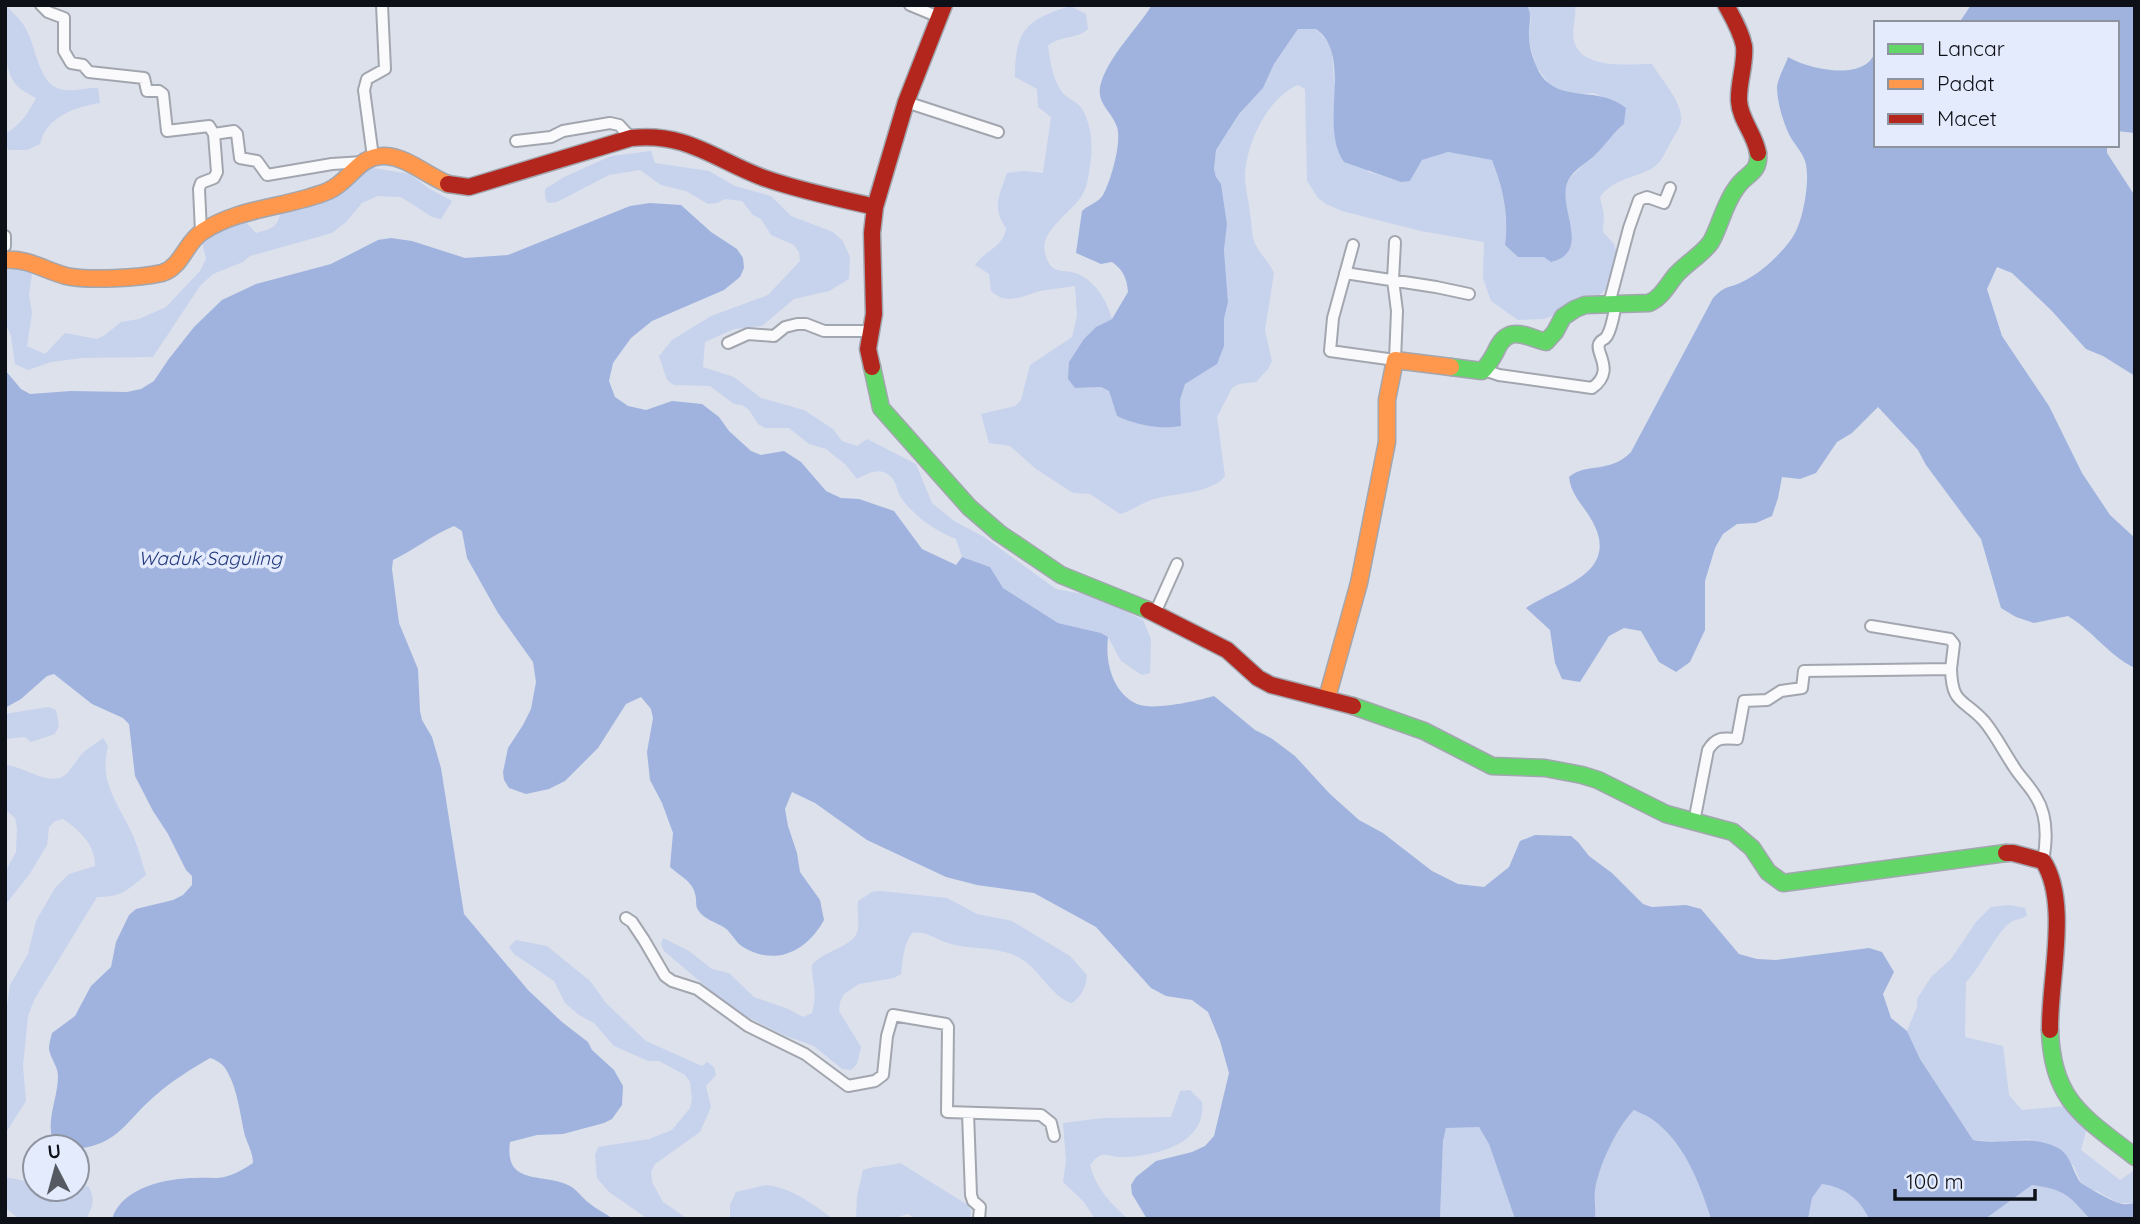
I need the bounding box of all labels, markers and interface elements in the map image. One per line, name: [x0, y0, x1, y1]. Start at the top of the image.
legend: [1874, 21, 2119, 147]
text: Lancar: [1937, 35, 2005, 61]
text: Padat: [1937, 70, 1995, 96]
text: Macet: [1937, 105, 1997, 131]
water label: Waduk Saguling: [138, 546, 283, 570]
north arrow: [21, 1133, 91, 1203]
text: U: [46, 1138, 62, 1164]
scale bar: [1895, 1158, 2035, 1202]
text: 100 m: [1906, 1168, 1964, 1194]

